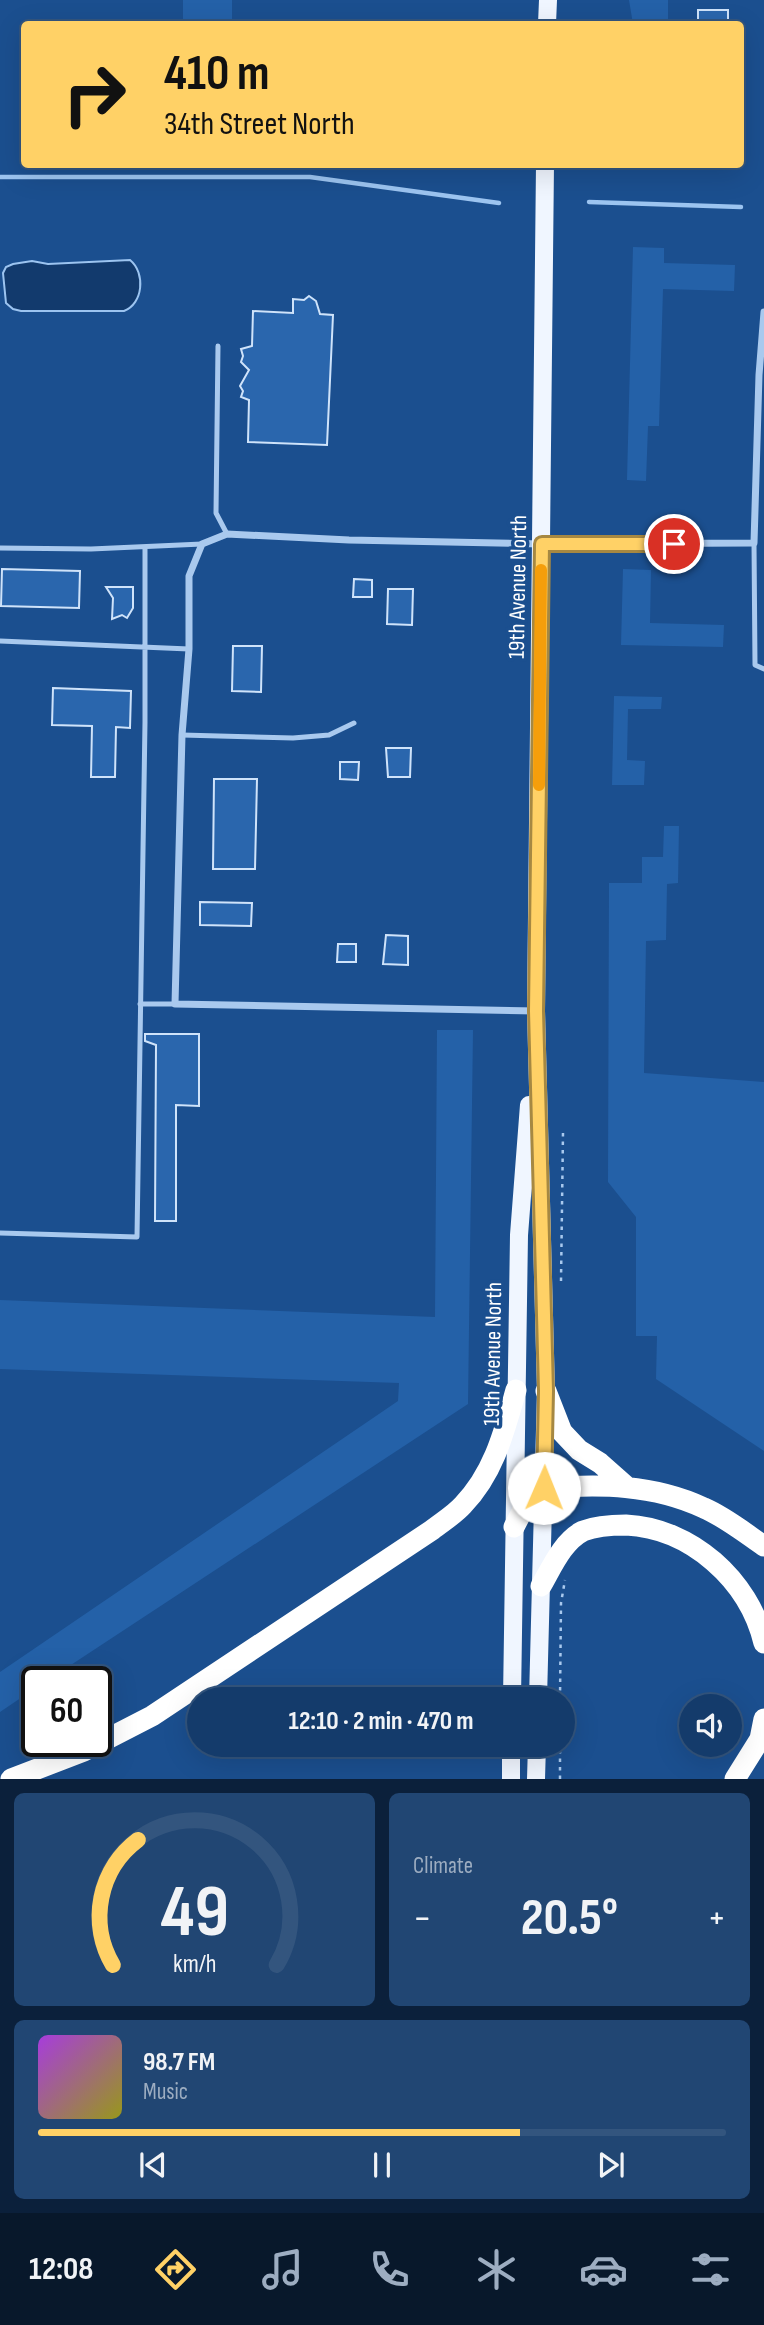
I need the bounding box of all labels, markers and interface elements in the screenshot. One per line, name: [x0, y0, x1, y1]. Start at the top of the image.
text: 410 m: [164, 45, 270, 104]
icon: right: [49, 49, 140, 140]
text: 34th Street North: [164, 105, 355, 144]
pin: [644, 514, 704, 574]
street label: 19th Avenue North: [503, 515, 533, 659]
icon: arrive: [655, 525, 693, 563]
street label: 19th Avenue North: [478, 1282, 508, 1426]
position arrow: [507, 1451, 581, 1525]
speed limit sign: 60: [21, 1666, 112, 1757]
map controls: [679, 1694, 742, 1757]
button: sound: [679, 1694, 742, 1757]
text: 12:10 · 2 min · 470 m: [288, 1706, 474, 1737]
text: Climate: [413, 1852, 473, 1880]
text: 49: [160, 1870, 229, 1958]
text: 20.5°: [521, 1887, 618, 1950]
text: −: [413, 1896, 432, 1941]
text: +: [707, 1896, 726, 1941]
text: km/h: [173, 1949, 216, 1980]
text: 98.7 FM: [143, 2047, 215, 2078]
text: Music: [143, 2078, 188, 2106]
icon: previous: [134, 2146, 172, 2184]
icon: pause: [363, 2146, 401, 2184]
icon: next: [592, 2146, 630, 2184]
icon: directions: [151, 2245, 200, 2294]
icon: music: [258, 2245, 307, 2294]
icon: phone: [365, 2245, 414, 2294]
icon: climate: [472, 2245, 521, 2294]
icon: car: [579, 2245, 628, 2294]
icon: filters: [686, 2245, 735, 2294]
text: 12:08: [29, 2250, 93, 2289]

